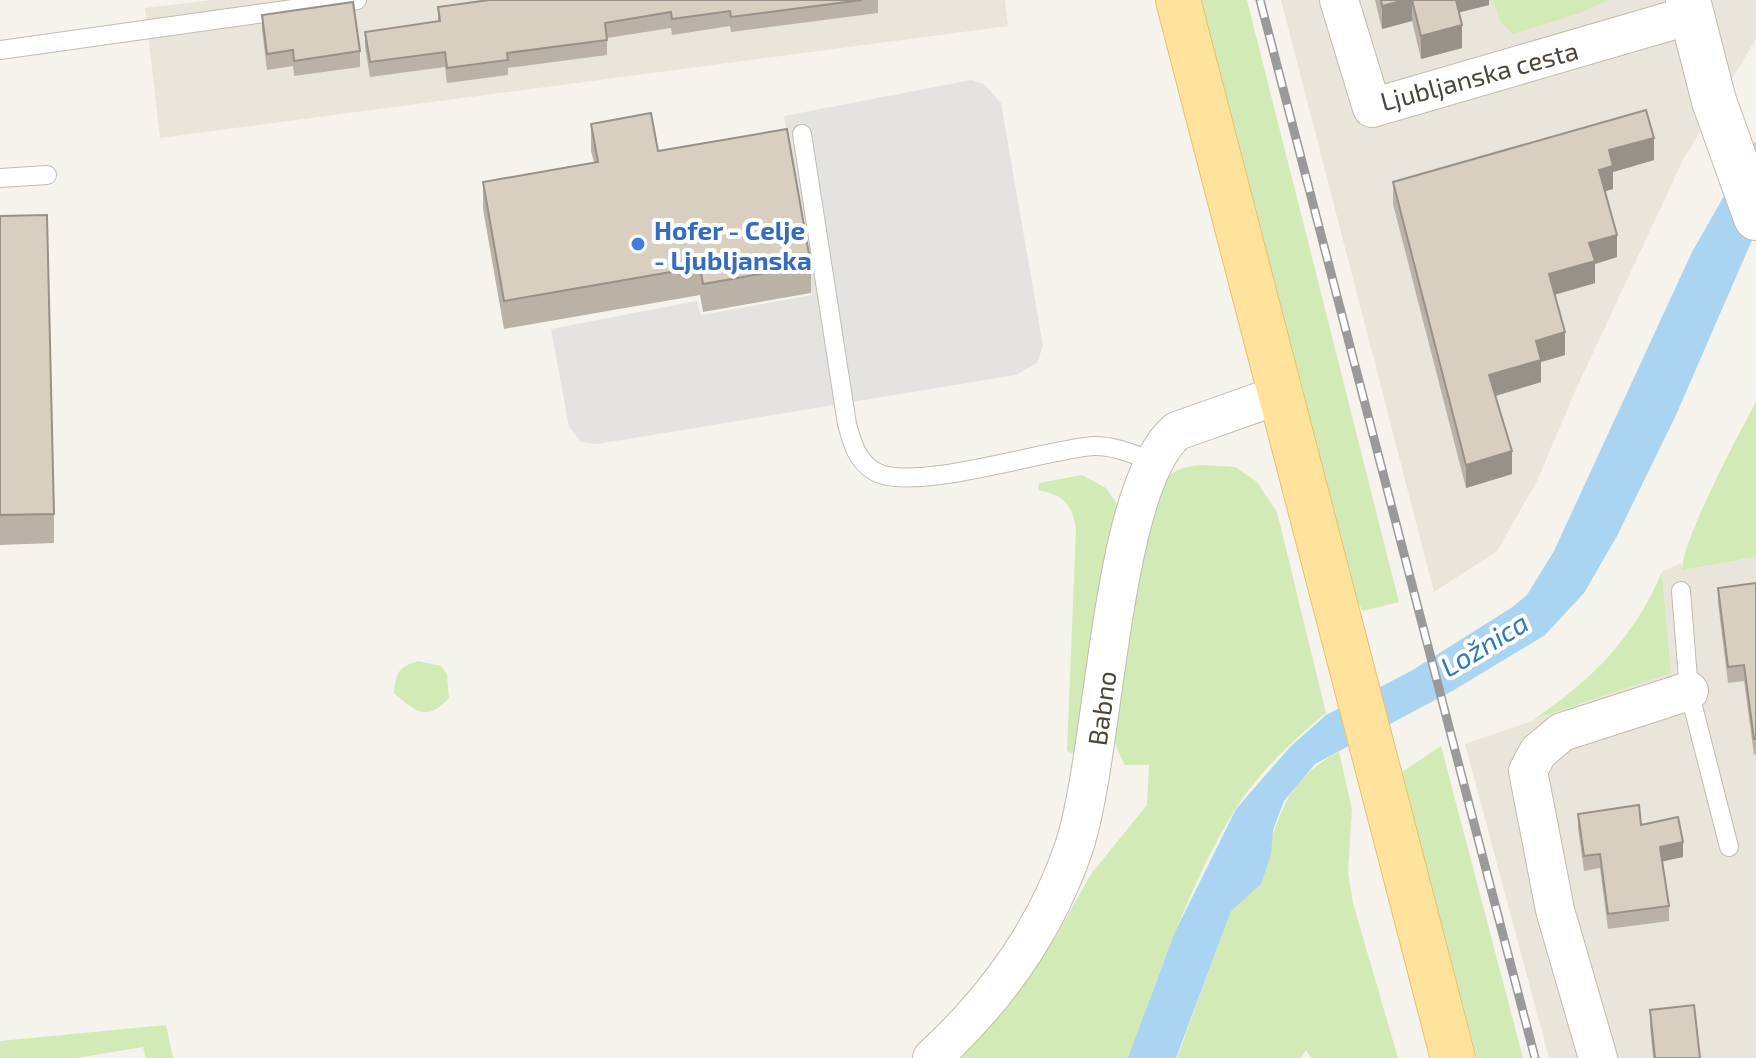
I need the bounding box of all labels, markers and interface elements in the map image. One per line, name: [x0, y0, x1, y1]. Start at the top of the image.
street label: Ljubljanska cesta: [1377, 34, 1581, 116]
place label: Hofer - Celje - Ljubljanska: [654, 214, 812, 275]
marker: Hofer - Celje - Ljubljanska: [629, 235, 647, 253]
water label: Ložnica: [1434, 605, 1534, 683]
street label: Babno: [1080, 669, 1122, 747]

